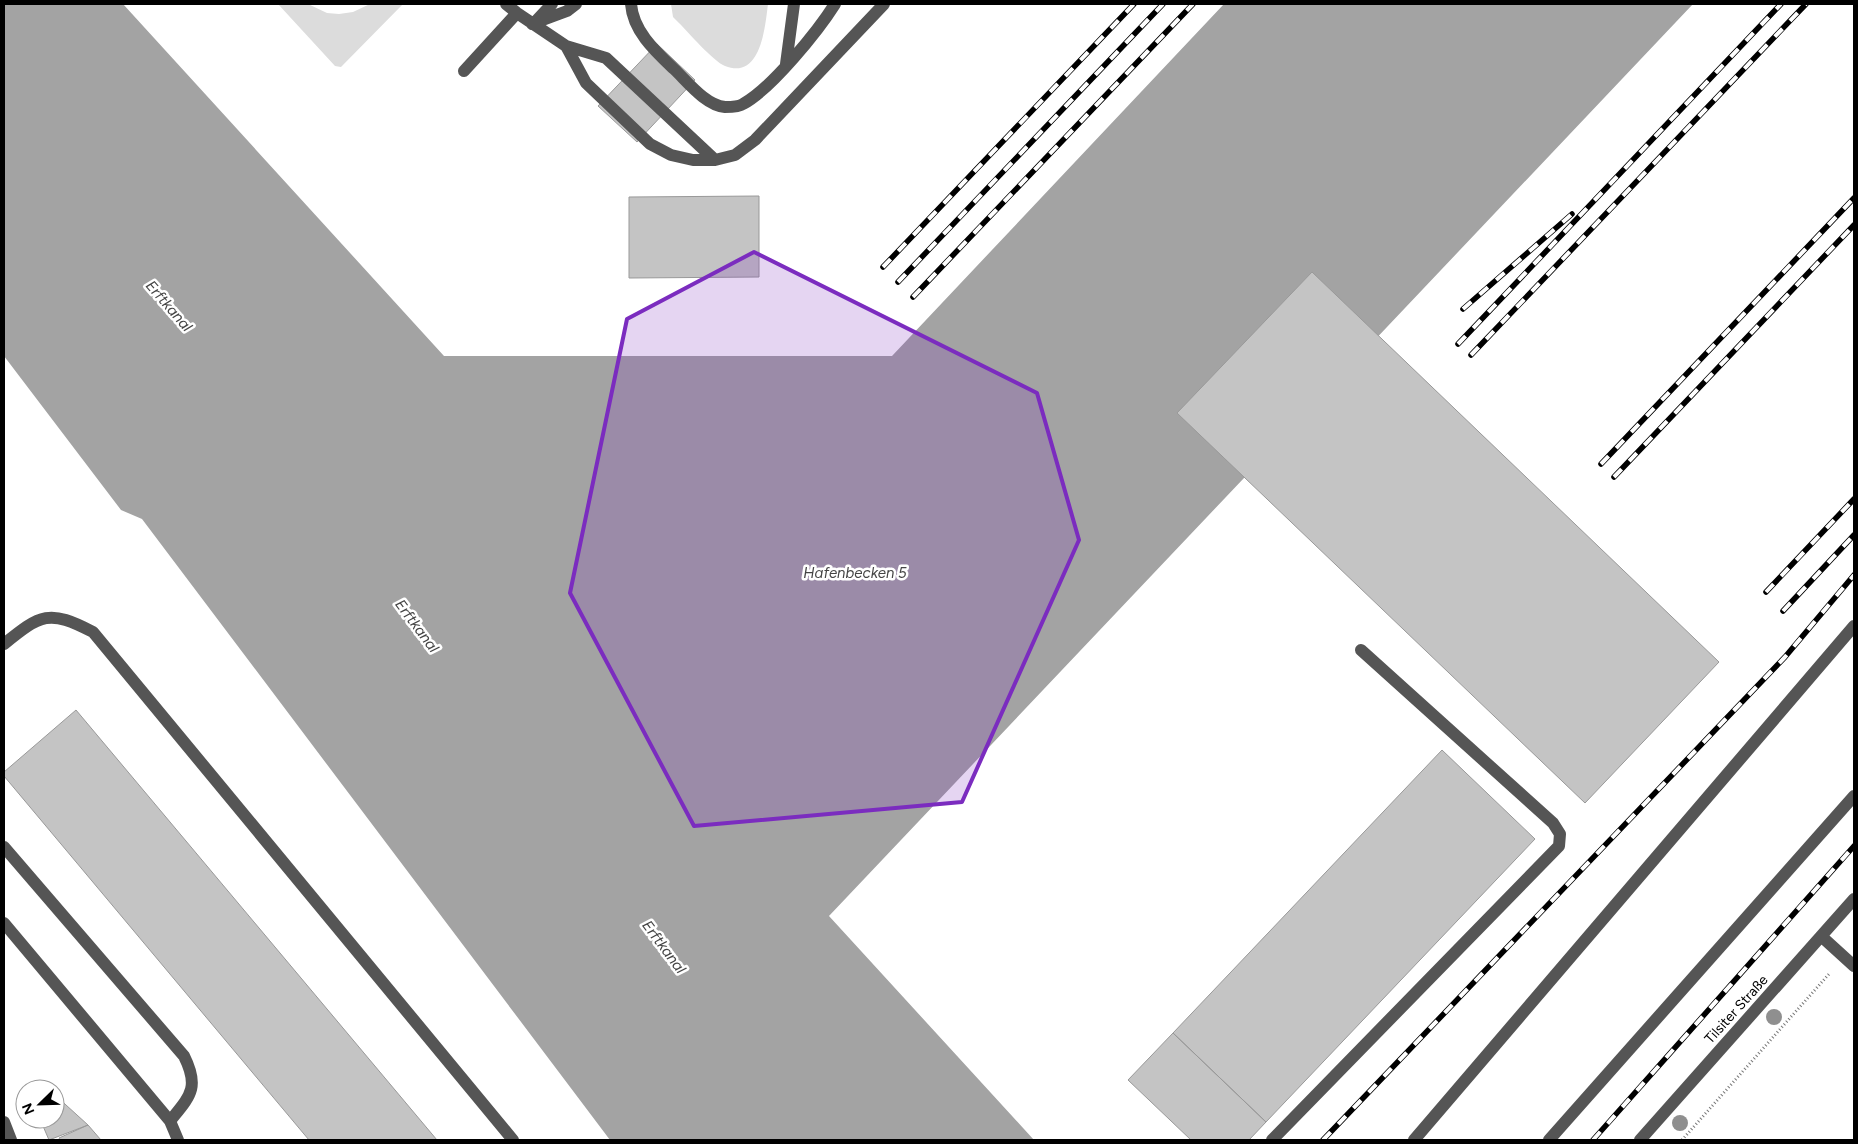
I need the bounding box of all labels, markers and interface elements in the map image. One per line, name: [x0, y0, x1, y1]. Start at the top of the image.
water label: Erftkanal: [142, 277, 196, 336]
water label: Hafenbecken 5: [803, 564, 907, 582]
water label: Erftkanal: [391, 596, 443, 657]
water label: Erftkanal: [638, 917, 690, 978]
street label: Tilsiter Straße: [1701, 971, 1772, 1047]
north arrow: [15, 1079, 65, 1129]
text: N: [19, 1101, 38, 1117]

